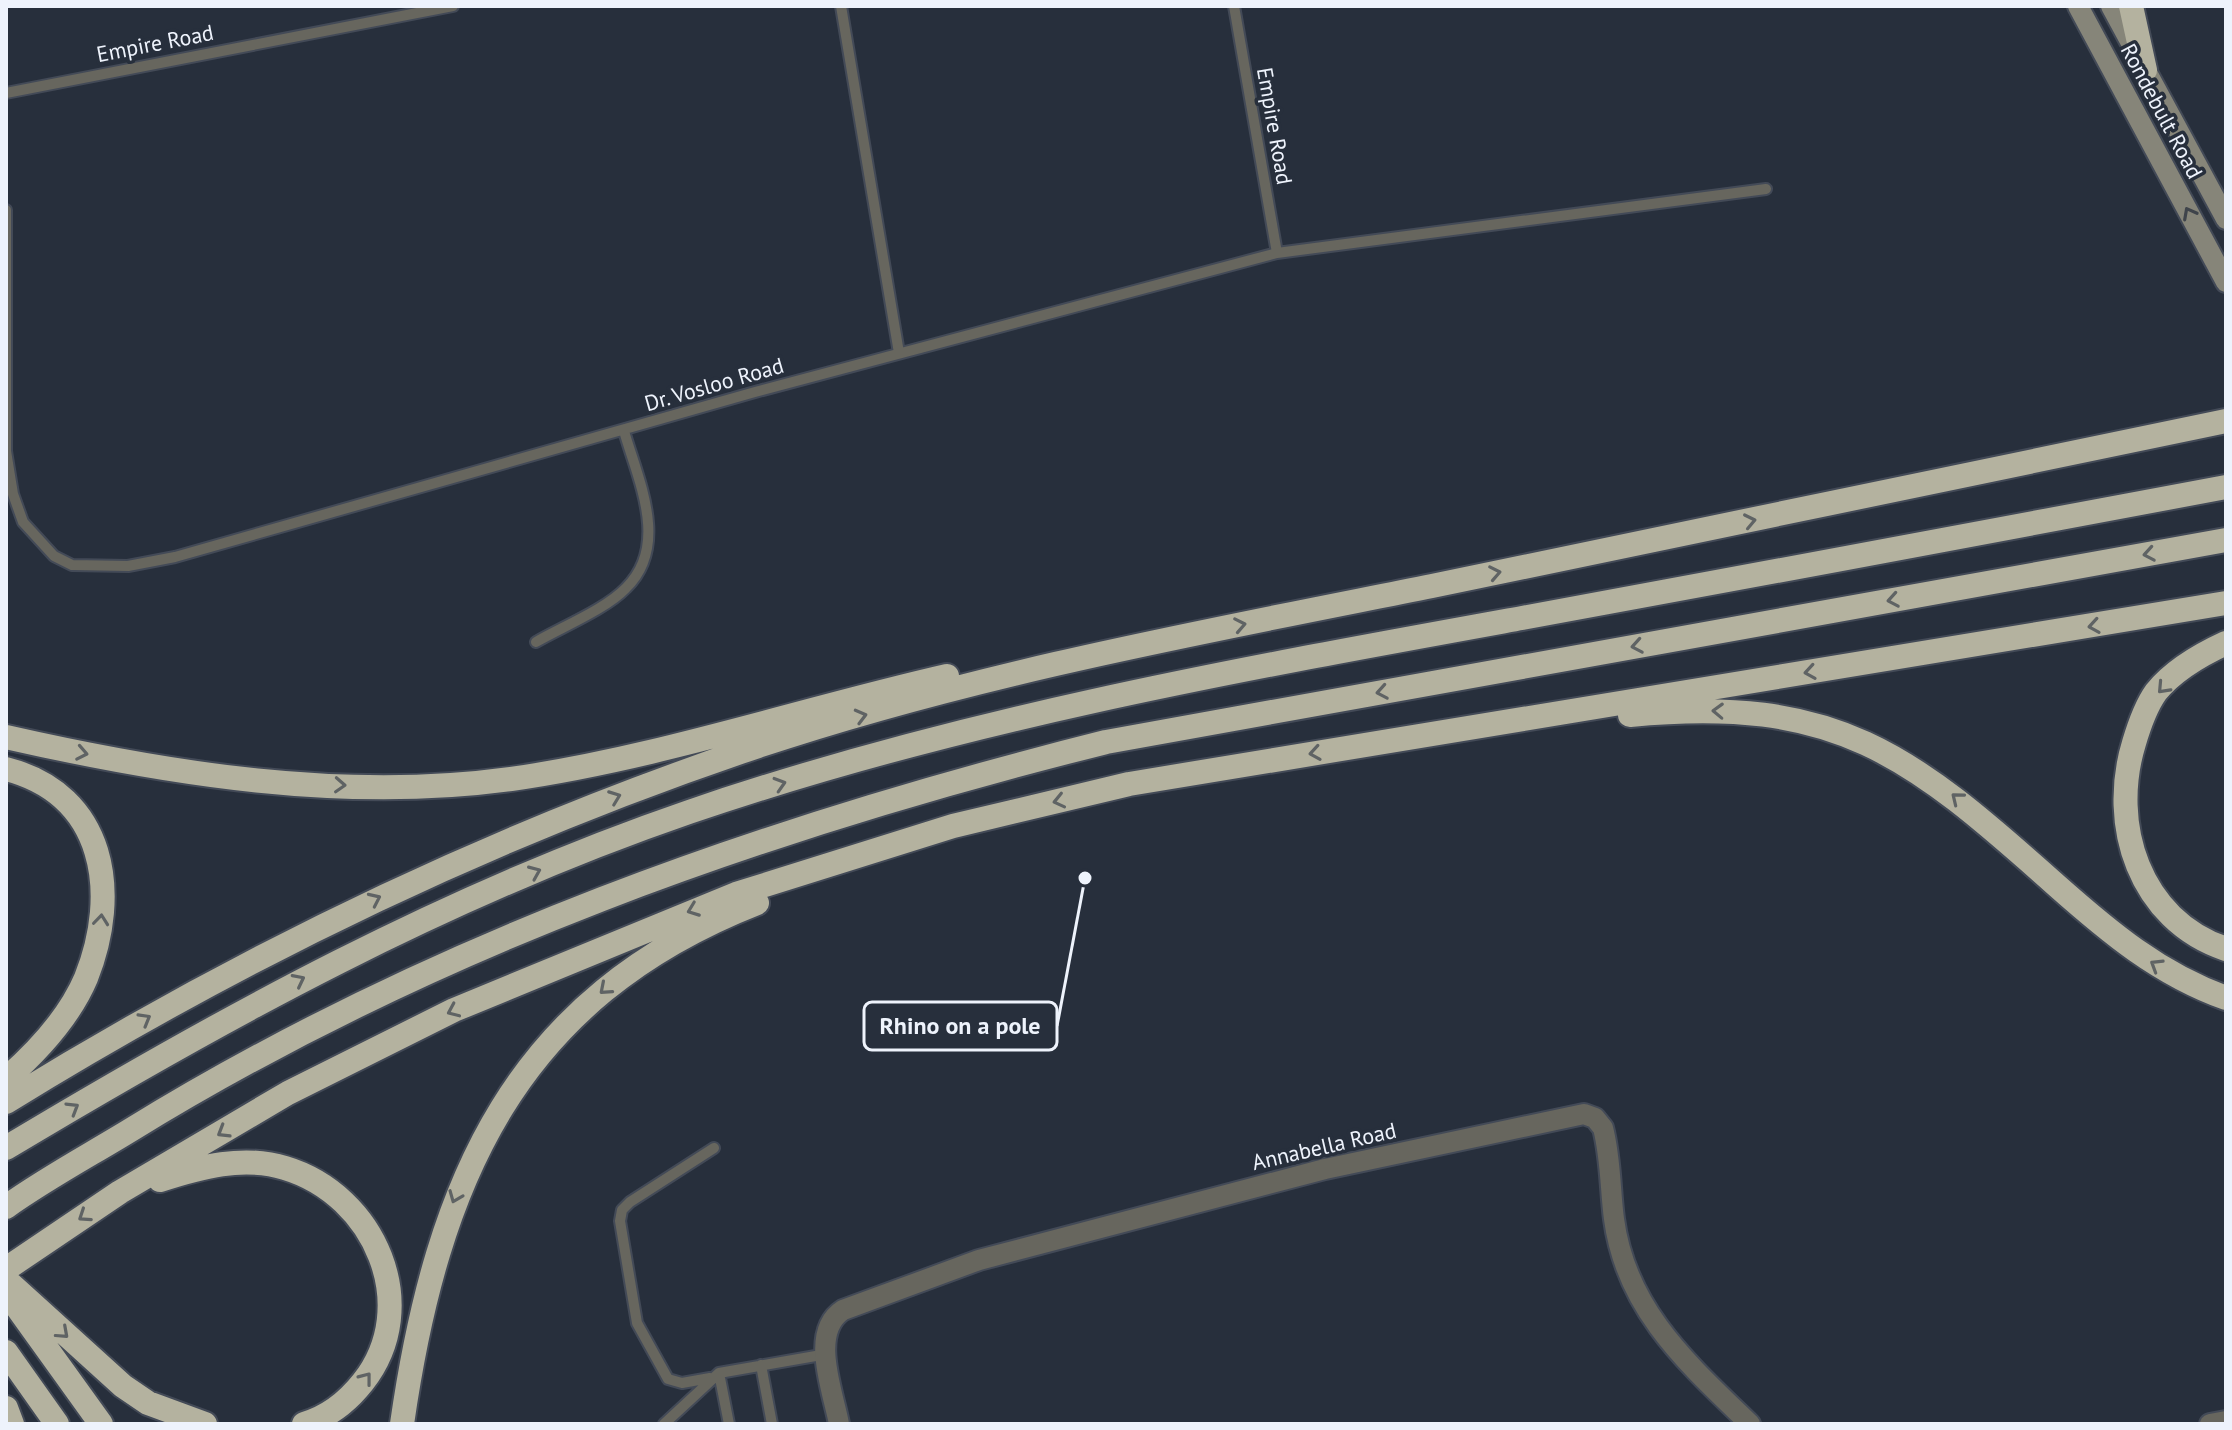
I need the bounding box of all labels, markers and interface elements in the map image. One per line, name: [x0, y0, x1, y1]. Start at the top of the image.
street label: Empire Road: [94, 18, 216, 68]
street label: Rondebult Road: [2115, 39, 2209, 183]
street label: Empire Road: [1251, 65, 1299, 187]
one-way arrow: [2184, 207, 2199, 222]
street label: Dr. Vosloo Road: [641, 351, 787, 417]
one-way arrow: [1743, 513, 1756, 530]
one-way arrow: [2142, 544, 2156, 561]
one-way arrow: [1488, 565, 1501, 582]
one-way arrow: [1887, 590, 1900, 607]
one-way arrow: [1234, 617, 1247, 634]
one-way arrow: [2087, 617, 2101, 634]
one-way arrow: [1631, 636, 1644, 653]
one-way arrow: [1803, 662, 1816, 679]
one-way arrow: [2158, 679, 2173, 693]
one-way arrow: [1375, 682, 1388, 699]
one-way arrow: [1711, 703, 1724, 720]
one-way arrow: [854, 708, 868, 725]
one-way arrow: [76, 744, 89, 761]
one-way arrow: [1308, 744, 1322, 761]
one-way arrow: [334, 776, 347, 793]
one-way arrow: [773, 777, 786, 793]
one-way arrow: [607, 790, 621, 807]
one-way arrow: [1053, 792, 1067, 809]
one-way arrow: [1951, 794, 1966, 808]
one-way arrow: [527, 865, 542, 881]
one-way arrow: [367, 893, 382, 909]
one-way arrow: [687, 900, 701, 917]
one-way arrow: [93, 913, 110, 926]
one-way arrow: [2150, 960, 2165, 975]
one-way arrow: [291, 975, 306, 990]
one-way arrow: [600, 979, 615, 993]
one-way arrow: [447, 1001, 461, 1017]
callout: Rhino on a pole: [864, 1002, 1057, 1050]
text: Rhino on a pole: [879, 1010, 1041, 1041]
one-way arrow: [136, 1013, 151, 1029]
one-way arrow: [64, 1102, 79, 1118]
street label: Annabella Road: [1249, 1116, 1399, 1176]
one-way arrow: [217, 1122, 232, 1138]
one-way arrow: [449, 1189, 465, 1203]
one-way arrow: [78, 1207, 93, 1222]
one-way arrow: [53, 1324, 68, 1338]
one-way arrow: [356, 1372, 370, 1387]

